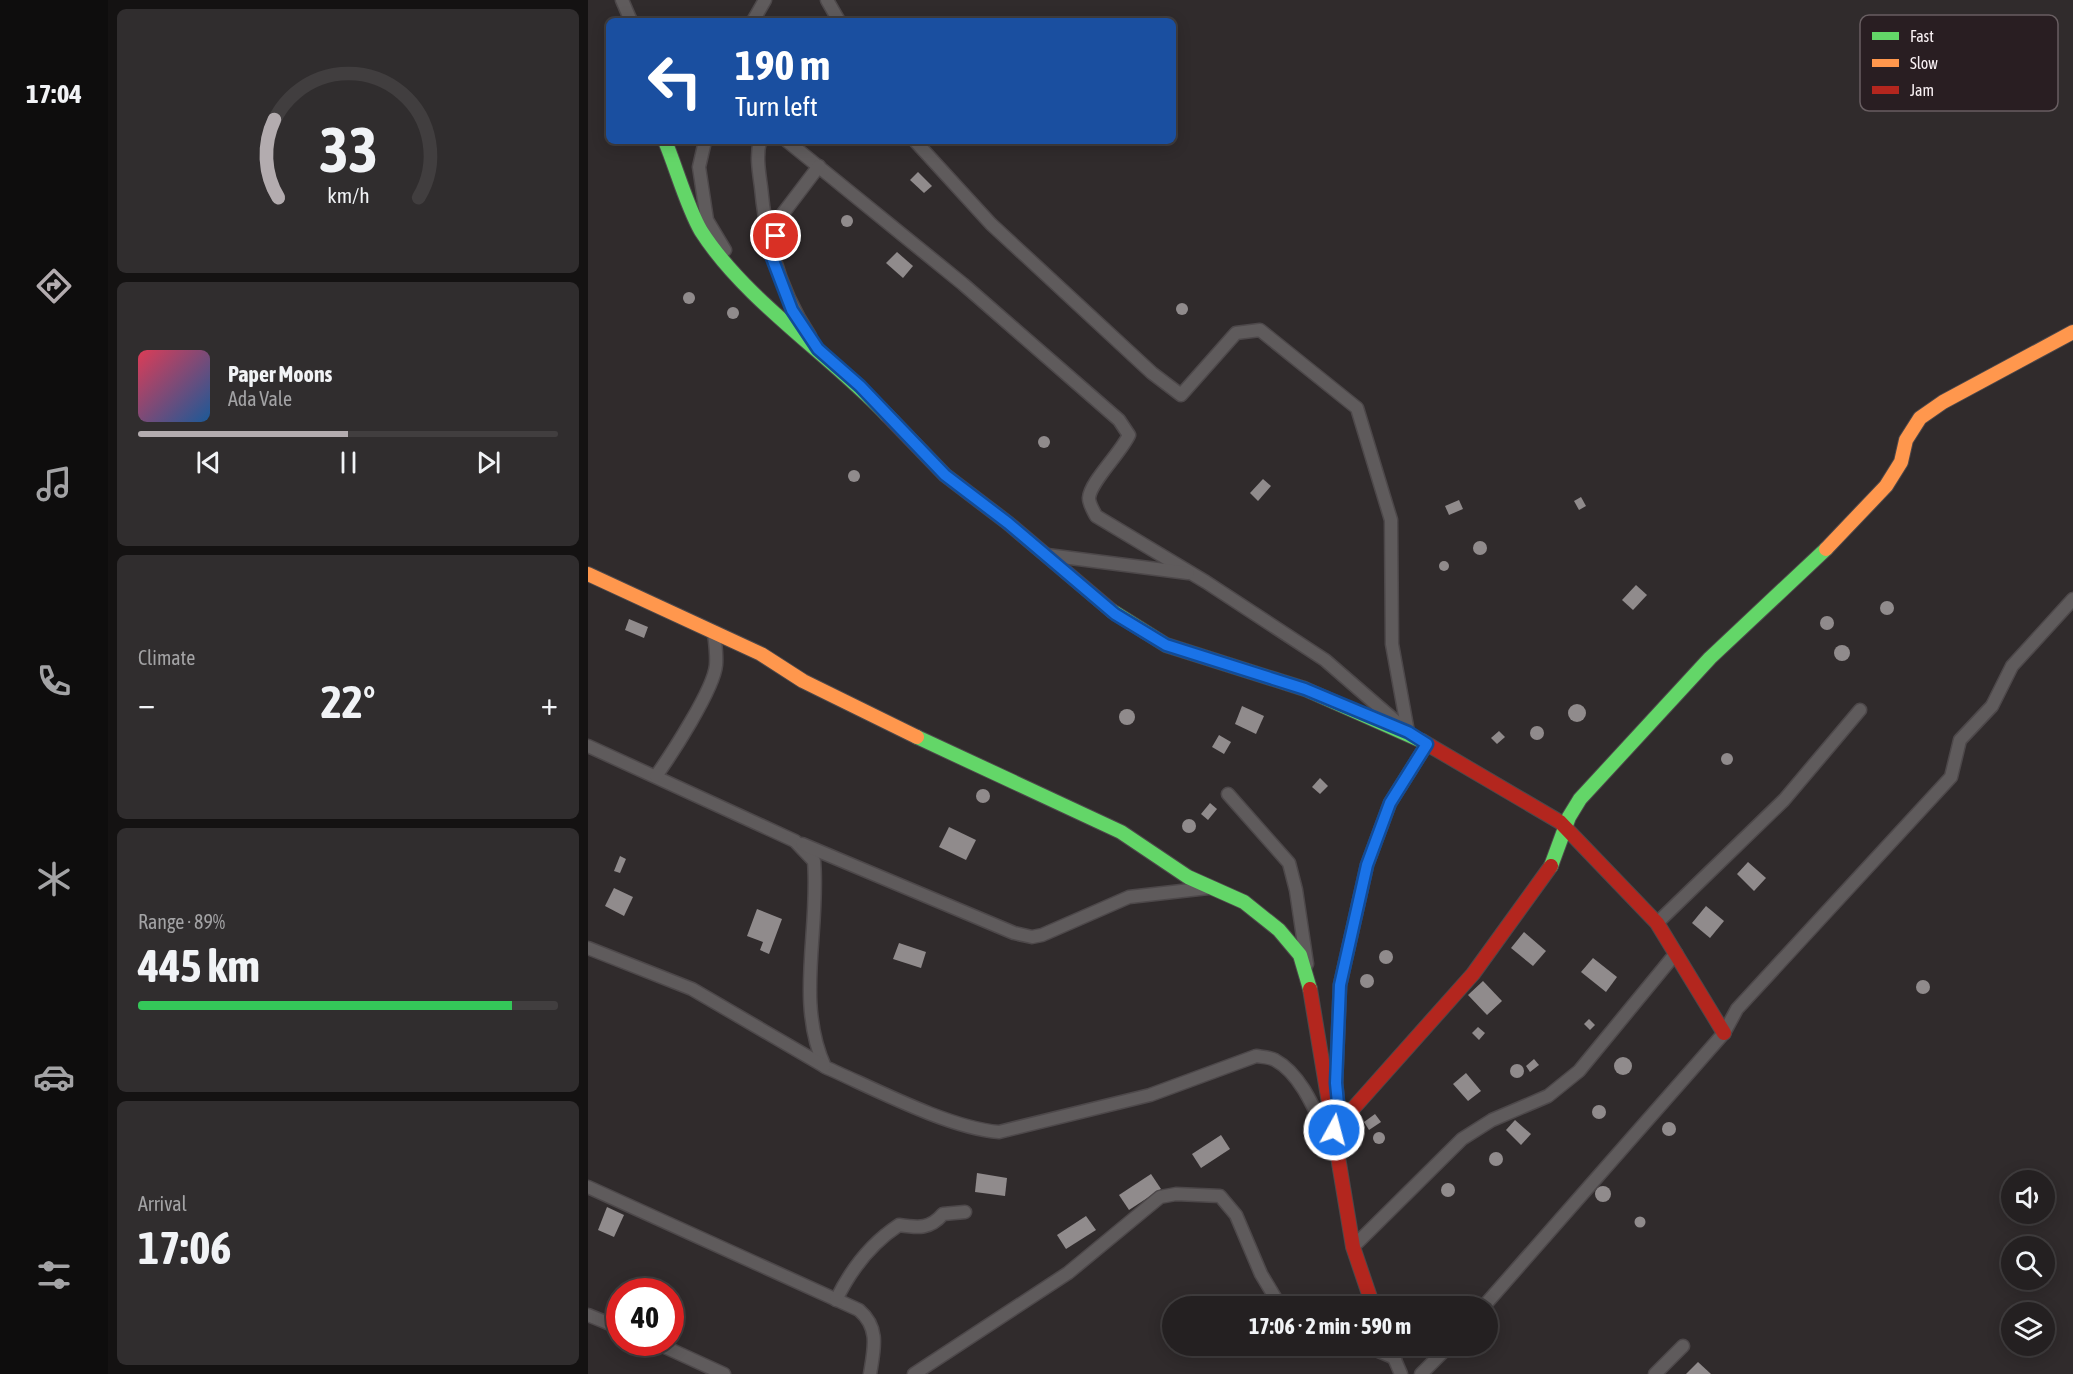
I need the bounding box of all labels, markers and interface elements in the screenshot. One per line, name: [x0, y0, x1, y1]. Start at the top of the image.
legend: [1860, 15, 2058, 111]
text: Fast: [1910, 27, 1934, 45]
text: 190 m: [735, 41, 830, 89]
icon: left: [636, 42, 714, 120]
text: Slow: [1910, 54, 1938, 72]
text: 17:04: [26, 78, 82, 109]
text: Jam: [1910, 81, 1934, 99]
text: Turn left: [735, 91, 818, 122]
text: 33: [319, 114, 377, 185]
text: km/h: [327, 183, 369, 208]
pin: [750, 210, 801, 261]
icon: arrive: [759, 219, 792, 252]
icon: directions: [33, 265, 75, 307]
text: Paper Moons: [228, 361, 332, 387]
text: Ada Vale: [228, 387, 292, 410]
icon: previous: [192, 446, 225, 479]
icon: pause: [332, 446, 365, 479]
icon: next: [472, 446, 505, 479]
icon: music: [33, 463, 75, 505]
text: Climate: [138, 646, 195, 669]
icon: phone: [33, 660, 75, 702]
text: 22°: [321, 676, 375, 728]
text: −: [138, 684, 155, 722]
text: +: [541, 684, 558, 722]
icon: climate: [33, 858, 75, 900]
text: Range · 89%: [138, 910, 225, 933]
text: 445 km: [138, 940, 260, 992]
icon: car: [33, 1056, 75, 1098]
position arrow: [1302, 1098, 1366, 1162]
map controls: [2001, 1170, 2055, 1356]
button: sound: [2001, 1170, 2055, 1224]
text: Arrival: [138, 1192, 187, 1215]
text: 17:06: [138, 1222, 232, 1274]
button: search: [2001, 1236, 2055, 1290]
icon: filters: [33, 1254, 75, 1296]
speed limit sign: 40: [606, 1278, 684, 1356]
button: layers: [2001, 1302, 2055, 1356]
text: 17:06 · 2 min · 590 m: [1249, 1313, 1411, 1339]

